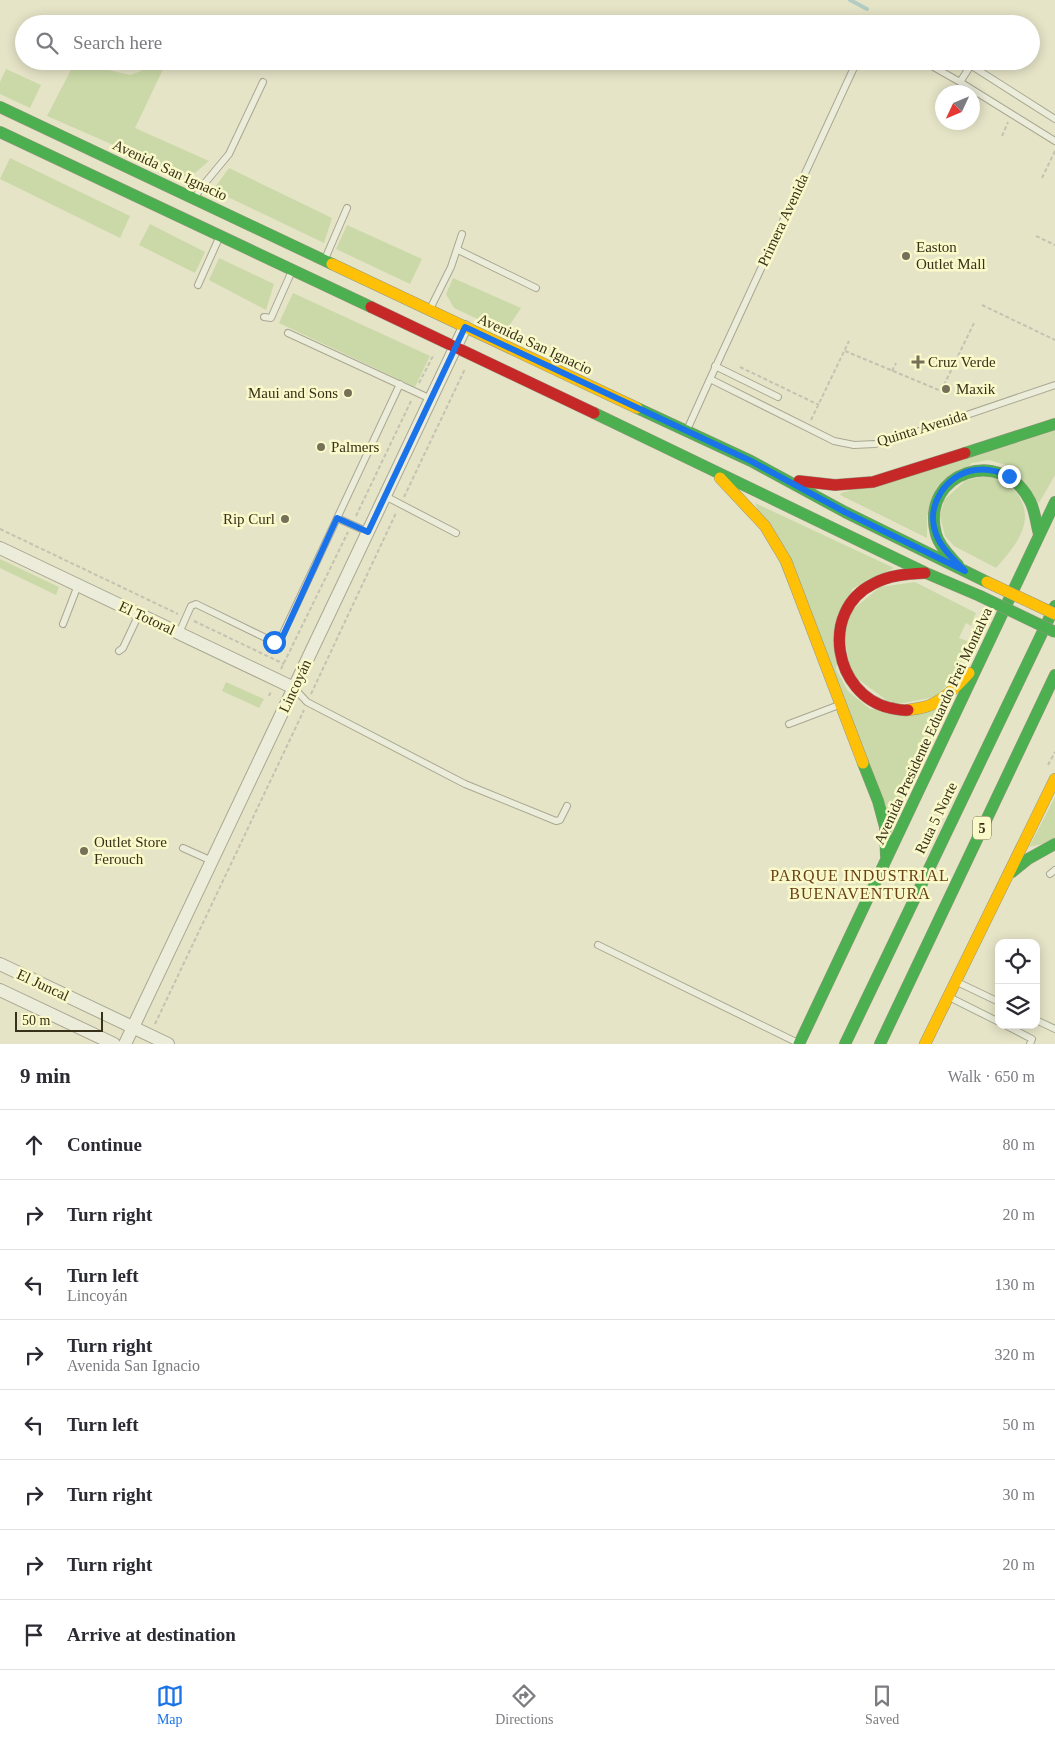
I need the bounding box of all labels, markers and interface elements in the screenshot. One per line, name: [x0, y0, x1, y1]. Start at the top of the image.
search box: [15, 15, 1040, 70]
icon: search: [33, 29, 61, 57]
text: Search here: [73, 32, 162, 53]
north arrow: [935, 85, 980, 130]
street label: Avenida San Ignacio: [110, 136, 230, 204]
street label: Primera Avenida: [755, 171, 812, 269]
place label: Easton Outlet Mall: [916, 239, 986, 272]
marker: Easton Outlet Mall: [900, 250, 912, 262]
street label: Avenida San Ignacio: [475, 310, 595, 378]
place label: Cruz Verde: [928, 354, 996, 370]
marker: Cruz Verde: [912, 356, 924, 368]
place label: Maxik: [956, 381, 996, 397]
marker: Maxik: [940, 383, 952, 395]
place label: Maui and Sons: [248, 385, 338, 401]
marker: Maui and Sons: [342, 387, 354, 399]
street label: Quinta Avenida: [875, 407, 969, 449]
place label: Palmers: [331, 439, 379, 455]
marker: Palmers: [315, 441, 327, 453]
route end: [998, 465, 1021, 488]
place label: Rip Curl: [223, 511, 275, 527]
marker: Rip Curl: [279, 513, 291, 525]
street label: El Totoral: [116, 598, 178, 638]
street label: Avenida Presidente Eduardo Frei Montalva: [871, 605, 995, 847]
route start: [263, 631, 286, 654]
street label: Lincoyán: [276, 657, 314, 715]
street label: Ruta 5 Norte: [912, 779, 960, 856]
road number: 5: [973, 816, 991, 840]
place label: Outlet Store Ferouch: [94, 834, 167, 867]
marker: Outlet Store Ferouch: [78, 845, 90, 857]
district label: PARQUE INDUSTRIAL BUENAVENTURA: [770, 867, 950, 902]
map controls: [995, 939, 1040, 1029]
button: locate: [995, 939, 1040, 984]
street label: El Juncal: [15, 966, 71, 1004]
button: layers: [995, 984, 1040, 1029]
scale bar: [15, 1009, 102, 1032]
text: 50 m: [22, 1013, 50, 1028]
text: 9 min: [20, 1064, 71, 1088]
text: Walk · 650 m: [948, 1068, 1035, 1085]
icon: ahead: [20, 1131, 48, 1159]
text: Continue: [67, 1134, 142, 1155]
text: 80 m: [1003, 1136, 1035, 1153]
icon: right: [20, 1201, 48, 1229]
text: Turn right: [67, 1204, 152, 1225]
text: 20 m: [1003, 1206, 1035, 1223]
text: Turn left: [67, 1265, 139, 1286]
icon: left: [20, 1271, 48, 1299]
text: 130 m: [995, 1276, 1035, 1293]
text: Lincoyán: [67, 1287, 127, 1304]
text: Turn right: [67, 1335, 152, 1356]
icon: right: [20, 1341, 48, 1369]
text: 320 m: [995, 1346, 1035, 1363]
text: Avenida San Ignacio: [67, 1357, 200, 1374]
icon: left: [20, 1411, 48, 1439]
text: Turn left: [67, 1414, 139, 1435]
text: 50 m: [1003, 1416, 1035, 1433]
icon: right: [20, 1481, 48, 1509]
text: Turn right: [67, 1484, 152, 1505]
text: 30 m: [1003, 1486, 1035, 1503]
icon: right: [20, 1551, 48, 1579]
text: Turn right: [67, 1554, 152, 1575]
text: 20 m: [1003, 1556, 1035, 1573]
icon: arrive: [20, 1621, 48, 1649]
text: Arrive at destination: [67, 1624, 236, 1645]
tab: Map: [156, 1682, 184, 1728]
tab: Directions: [495, 1682, 554, 1728]
tab: Saved: [865, 1682, 899, 1728]

